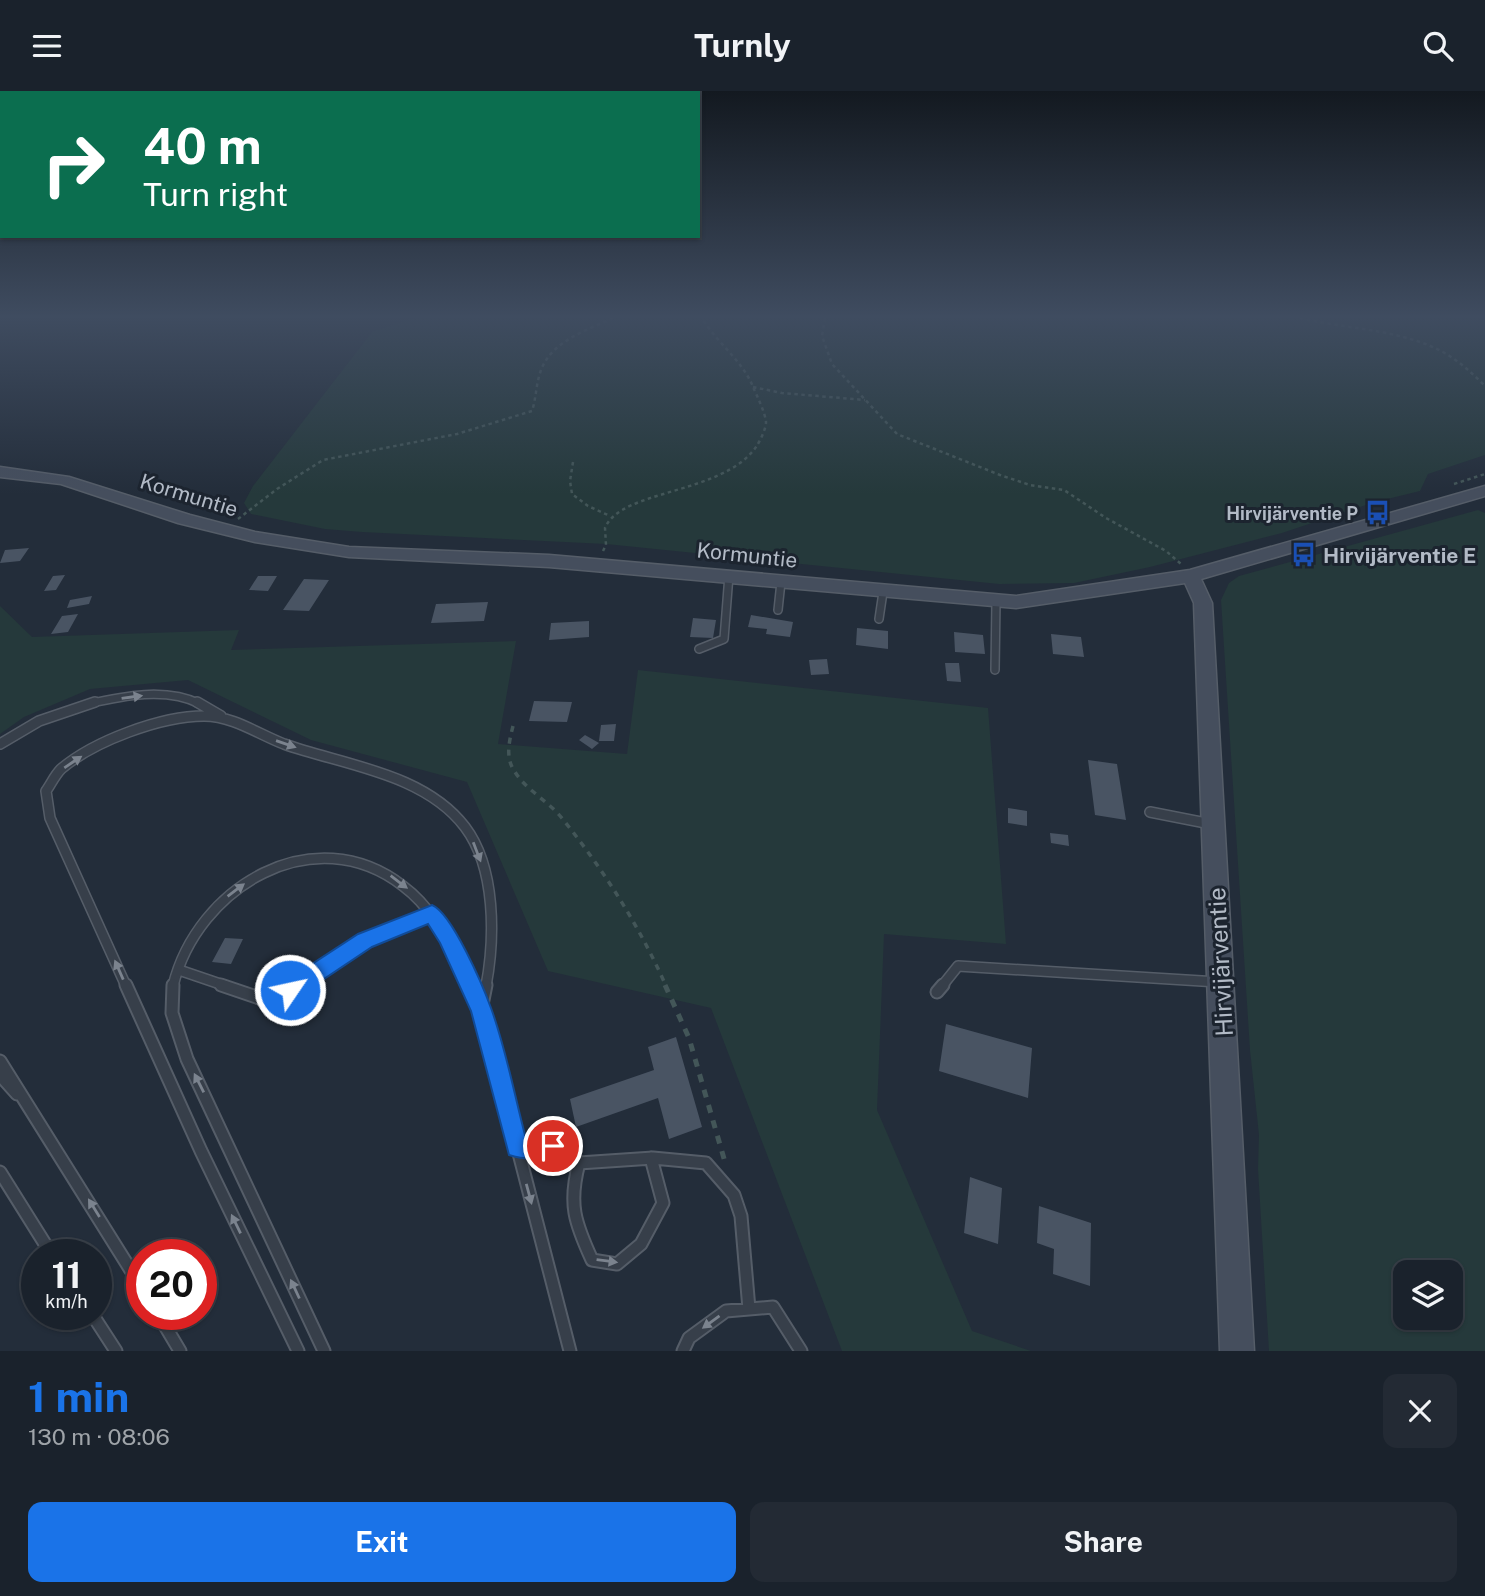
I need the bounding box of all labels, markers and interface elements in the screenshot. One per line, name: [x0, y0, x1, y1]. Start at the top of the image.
icon: menu: [28, 27, 66, 65]
text: Turnly: [694, 27, 791, 64]
icon: search: [1419, 27, 1457, 65]
text: 40 m: [143, 117, 262, 175]
icon: right: [28, 119, 119, 210]
text: Turn right: [143, 176, 288, 213]
street label: Kormuntie: [137, 468, 241, 522]
bus stop icon: Hirvijärventie P: [1364, 499, 1392, 527]
place label: Hirvijärventie P: [1226, 503, 1358, 524]
street label: Kormuntie: [695, 537, 799, 573]
bus stop icon: Hirvijärventie E: [1289, 541, 1317, 569]
place label: Hirvijärventie E: [1323, 543, 1476, 568]
one-way arrow: [121, 692, 143, 703]
one-way arrow: [276, 739, 297, 750]
one-way arrow: [63, 755, 83, 768]
one-way arrow: [471, 841, 482, 862]
one-way arrow: [389, 875, 408, 889]
one-way arrow: [227, 884, 245, 898]
street label: Hirvijärventie: [1202, 887, 1238, 1037]
position arrow: [253, 953, 327, 1027]
one-way arrow: [113, 960, 124, 981]
one-way arrow: [193, 1073, 204, 1093]
pin: [523, 1116, 583, 1176]
icon: arrive: [534, 1127, 572, 1165]
one-way arrow: [525, 1184, 535, 1205]
one-way arrow: [87, 1199, 100, 1218]
one-way arrow: [231, 1214, 242, 1234]
speed limit sign: 20: [126, 1239, 217, 1330]
text: 11: [52, 1255, 81, 1296]
one-way arrow: [596, 1256, 618, 1267]
map controls: [1393, 1260, 1463, 1330]
button: layers: [1393, 1260, 1463, 1330]
one-way arrow: [289, 1279, 301, 1299]
text: km/h: [45, 1291, 88, 1312]
one-way arrow: [702, 1315, 720, 1329]
text: 1 min: [28, 1372, 129, 1421]
button: close: [1383, 1374, 1457, 1448]
text: 130 m · 08:06: [28, 1423, 170, 1450]
button: Exit: [28, 1502, 736, 1582]
button: Share: [750, 1502, 1457, 1582]

